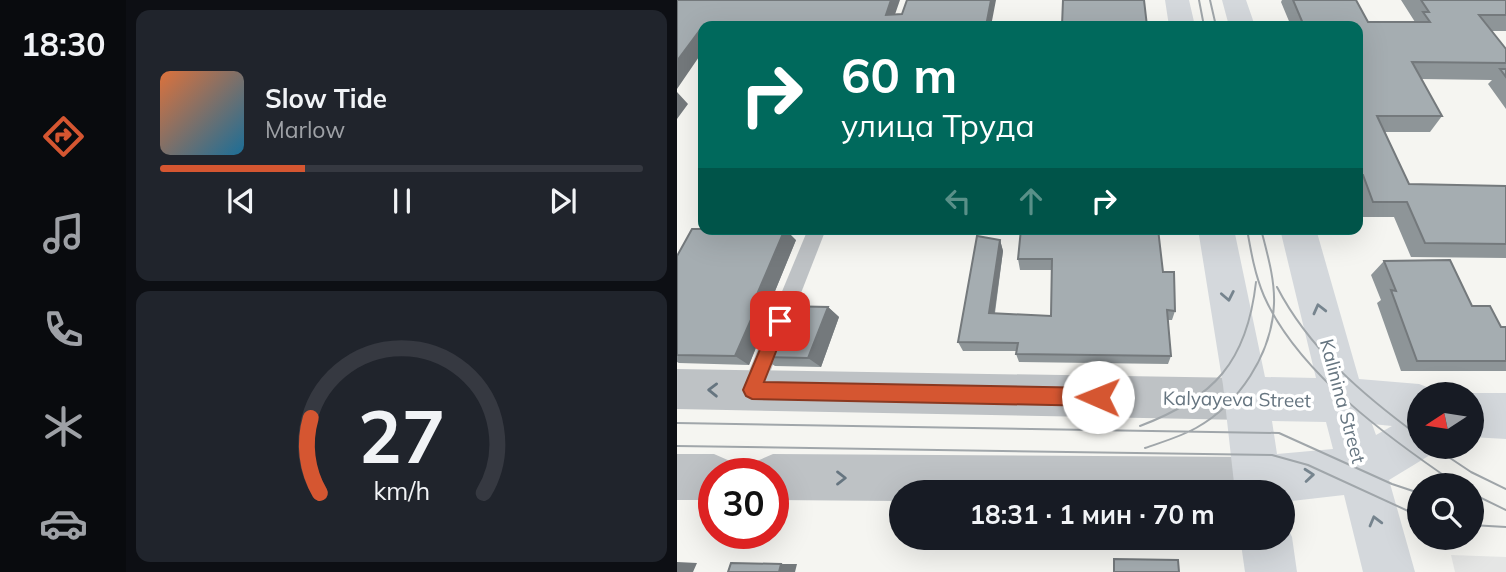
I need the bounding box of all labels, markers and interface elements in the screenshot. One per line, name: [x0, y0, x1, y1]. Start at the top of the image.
text: 18:30: [21, 24, 105, 64]
text: 60 m: [841, 44, 957, 105]
icon: right: [726, 49, 817, 140]
text: Slow Tide: [265, 82, 387, 115]
text: улица Труда: [841, 105, 1035, 145]
icon: directions: [39, 112, 88, 161]
text: Marlow: [265, 115, 345, 144]
icon: previous: [222, 182, 260, 220]
icon: pause: [383, 182, 421, 220]
icon: next: [544, 182, 582, 220]
icon: left: [939, 182, 977, 220]
icon: ahead: [1012, 182, 1050, 220]
icon: right: [1085, 182, 1123, 220]
icon: music: [39, 209, 88, 258]
one-way arrow: [1220, 290, 1235, 302]
pin: [750, 291, 810, 351]
icon: arrive: [761, 302, 799, 340]
one-way arrow: [1312, 303, 1327, 315]
icon: phone: [39, 305, 88, 354]
street label: Kalinina Street: [1315, 336, 1371, 466]
position arrow: [1061, 360, 1135, 434]
one-way arrow: [707, 382, 717, 398]
north arrow: [1407, 382, 1484, 458]
map controls: [1407, 382, 1484, 550]
street label: Kalyayeva Street: [1163, 386, 1312, 412]
text: 27: [358, 390, 445, 481]
icon: climate: [39, 402, 88, 451]
speed limit sign: 30: [698, 458, 789, 549]
one-way arrow: [1304, 468, 1315, 483]
one-way arrow: [837, 470, 847, 486]
button: search: [1407, 473, 1484, 550]
text: km/h: [373, 474, 430, 505]
text: 18:31 · 1 мин · 70 m: [969, 498, 1215, 531]
icon: car: [39, 499, 88, 548]
one-way arrow: [1369, 515, 1383, 527]

